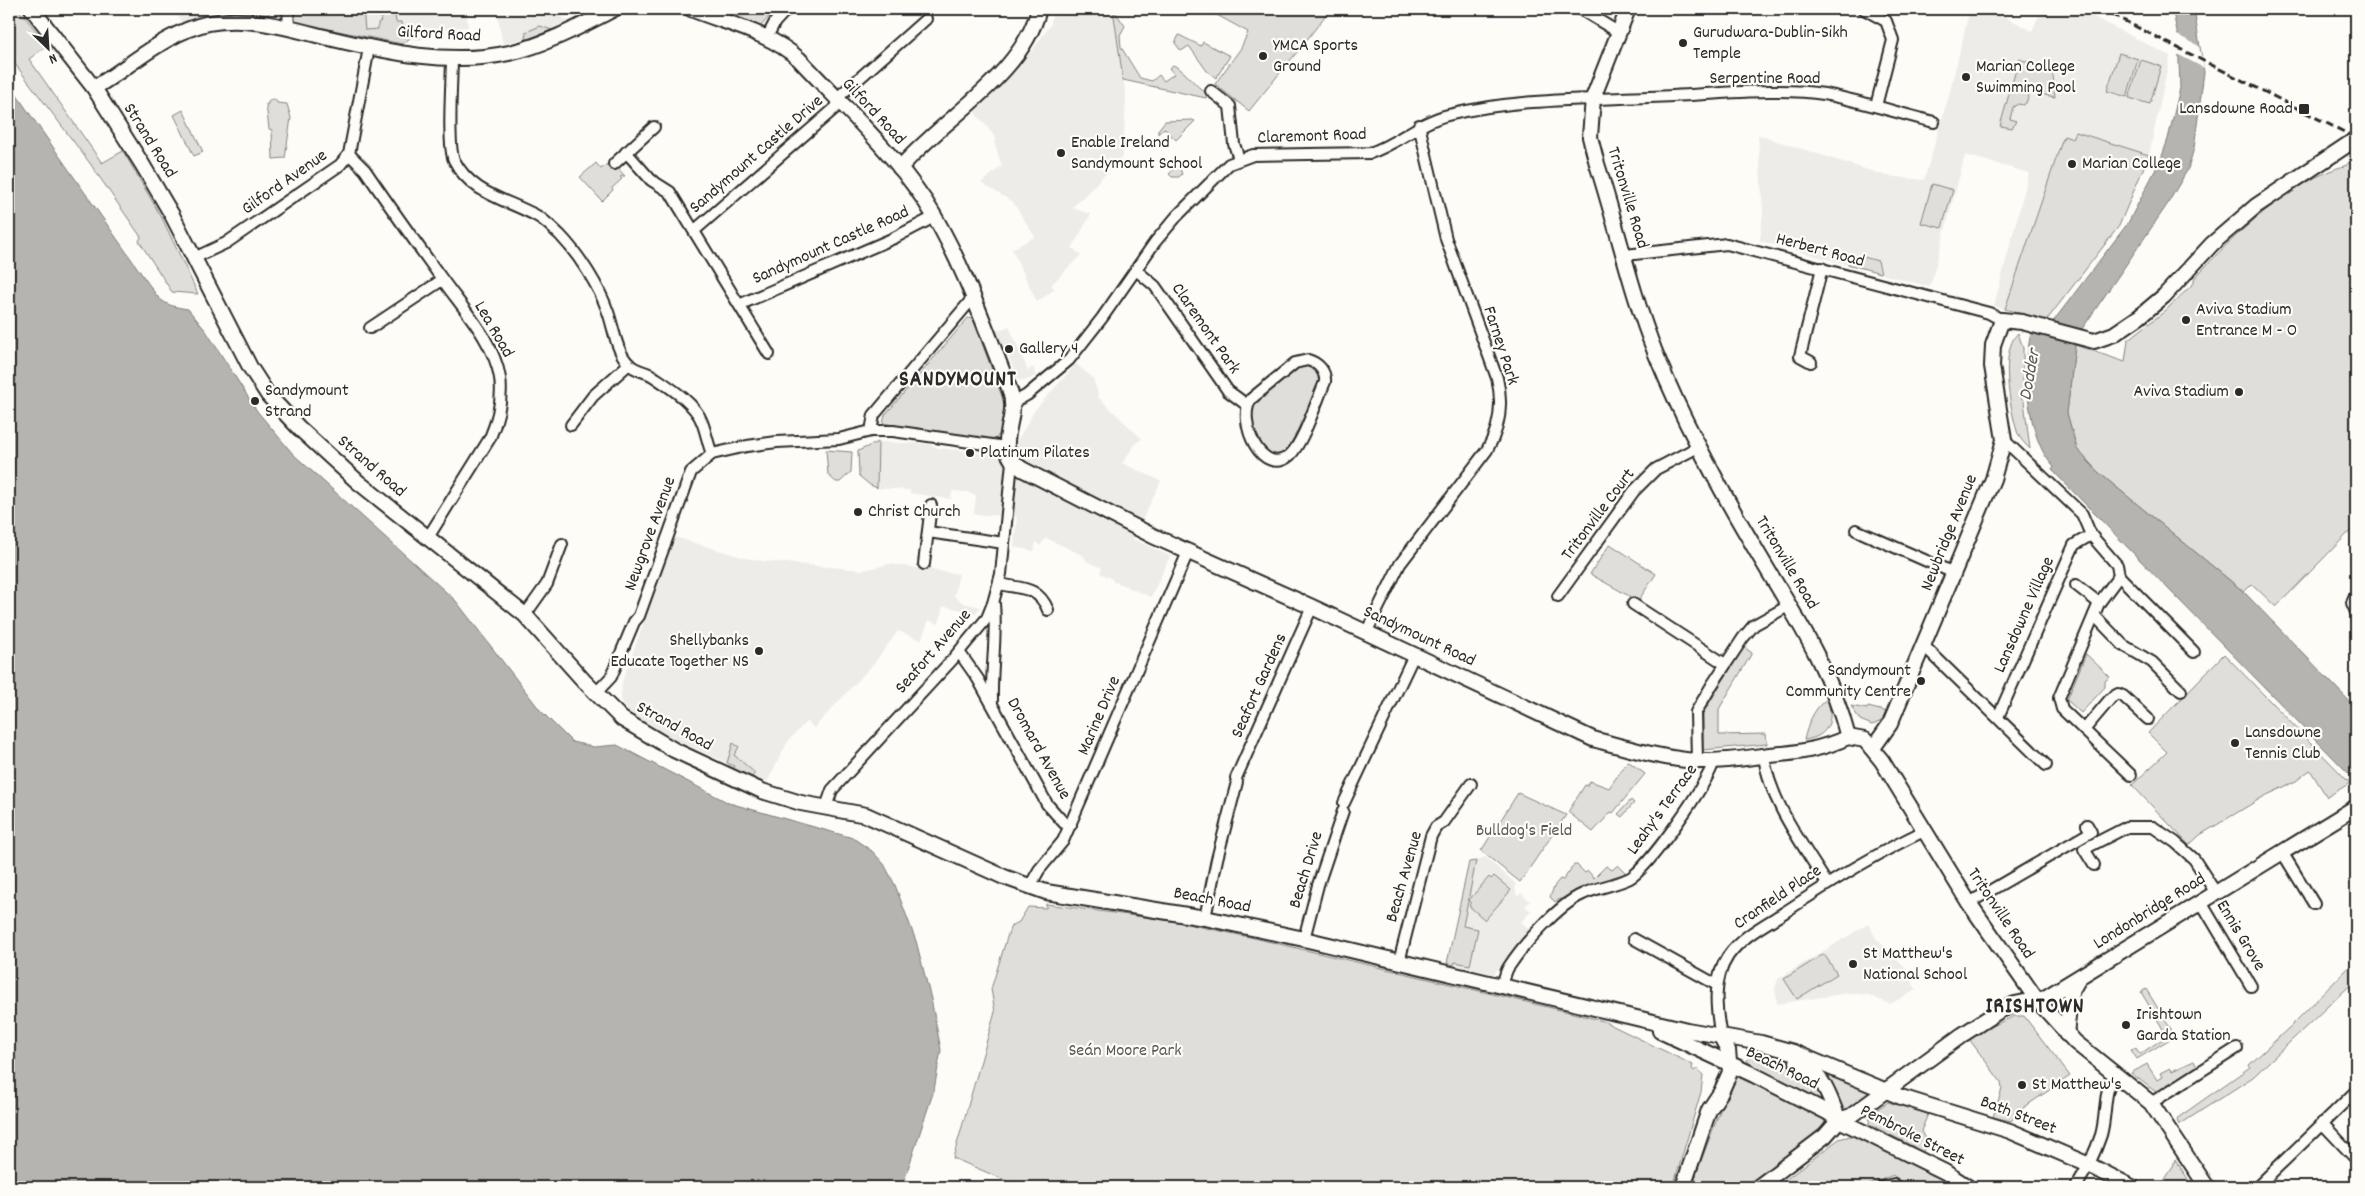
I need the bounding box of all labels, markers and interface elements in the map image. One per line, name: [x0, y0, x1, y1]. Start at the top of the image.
street label: Gilford Road: [396, 20, 482, 50]
place label: Gurudwara-Dublin-Sikh Temple: [1693, 21, 1848, 67]
north arrow: [22, 22, 72, 72]
place label: YMCA Sports Ground: [1273, 34, 1358, 80]
marker: Gurudwara-Dublin-Sikh Temple: [1677, 37, 1689, 49]
text: N: [45, 47, 60, 69]
marker: YMCA Sports Ground: [1257, 50, 1269, 62]
place label: Marian College Swimming Pool: [1976, 55, 2076, 101]
street label: Serpentine Road: [1709, 67, 1821, 92]
marker: Marian College Swimming Pool: [1960, 71, 1972, 83]
street label: Gilford Road: [835, 73, 911, 151]
street label: Sandymount Castle Drive: [685, 90, 829, 220]
place label: Lansdowne Road: [2179, 97, 2293, 122]
street label: Strand Road: [116, 99, 182, 183]
marker: Lansdowne Road: [2297, 102, 2311, 116]
street label: Claremont Road: [1257, 123, 1367, 151]
place label: Enable Ireland Sandymount School: [1071, 131, 1203, 177]
street label: Gilford Avenue: [237, 144, 333, 222]
street label: Tritonville Road: [1600, 144, 1654, 252]
marker: Enable Ireland Sandymount School: [1055, 147, 1067, 159]
place label: Marian College: [2082, 152, 2181, 177]
marker: Marian College: [2066, 158, 2078, 170]
street label: Sandymount Castle Road: [749, 200, 913, 292]
street label: Herbert Road: [1773, 227, 1867, 275]
street label: Claremont Park: [1164, 278, 1246, 380]
street label: Lea Road: [467, 297, 519, 363]
place label: Aviva Stadium Entrance M - O: [2196, 298, 2297, 344]
street label: Farney Park: [1476, 303, 1524, 389]
marker: Aviva Stadium Entrance M - O: [2180, 314, 2192, 326]
place label: Gallery 4: [1019, 337, 1079, 362]
marker: Gallery 4: [1003, 343, 1015, 355]
water label: Dodder: [2013, 345, 2049, 403]
district label: SANDYMOUNT: [899, 365, 1017, 396]
place label: Sandymount Strand: [265, 379, 349, 425]
place label: Aviva Stadium: [2133, 380, 2229, 405]
marker: Aviva Stadium: [2233, 386, 2245, 398]
marker: Sandymount Strand: [249, 395, 261, 407]
street label: Strand Road: [331, 430, 411, 504]
place label: Platinum Pilates: [980, 441, 1090, 466]
marker: Platinum Pilates: [964, 447, 976, 459]
street label: Tritonville Court: [1556, 463, 1642, 566]
street label: Newbridge Avenue: [1915, 471, 1985, 595]
street label: Newgrove Avenue: [619, 473, 683, 595]
place label: Christ Church: [868, 500, 961, 525]
marker: Christ Church: [852, 506, 864, 518]
street label: Tritonville Road: [1748, 511, 1824, 615]
street label: Lansdowne Village: [1988, 553, 2062, 677]
street label: Sandymount Road: [1359, 600, 1479, 674]
street label: Seafort Avenue: [890, 604, 978, 700]
place label: Shellybanks Educate Together NS: [610, 629, 749, 675]
street label: Seafort Gardens: [1226, 630, 1294, 742]
marker: Shellybanks Educate Together NS: [753, 645, 765, 657]
place label: Sandymount Community Centre: [1786, 659, 1911, 705]
street label: Marine Drive: [1072, 672, 1128, 760]
marker: Sandymount Community Centre: [1915, 675, 1927, 687]
street label: Dromard Avenue: [1000, 693, 1076, 805]
street label: Strand Road: [631, 696, 717, 758]
place label: Lansdowne Tennis Club: [2245, 721, 2321, 767]
marker: Lansdowne Tennis Club: [2229, 737, 2241, 749]
street label: Leahy's Terrace: [1622, 759, 1704, 860]
park label: Bulldog's Field: [1476, 819, 1572, 844]
street label: Beach Drive: [1283, 828, 1331, 912]
street label: Beach Avenue: [1380, 828, 1430, 926]
street label: Cranfield Place: [1729, 859, 1827, 937]
street label: Tritonville Road: [1960, 863, 2040, 965]
street label: Londonbridge Road: [2089, 867, 2211, 957]
street label: Beach Road: [1171, 881, 1253, 921]
street label: Ennis Grove: [2209, 896, 2271, 976]
place label: St Matthew's National School: [1863, 942, 1968, 988]
marker: St Matthew's National School: [1847, 958, 1859, 970]
district label: IRISHTOWN: [1985, 992, 2085, 1023]
place label: Irishtown Garda Station: [2136, 1003, 2231, 1049]
marker: Irishtown Garda Station: [2120, 1019, 2132, 1031]
park label: Seán Moore Park: [1068, 1039, 1182, 1064]
street label: Beach Road: [1741, 1041, 1823, 1097]
place label: St Matthew's: [2032, 1073, 2122, 1098]
marker: St Matthew's: [2016, 1079, 2028, 1091]
street label: Bath Street: [1976, 1090, 2060, 1142]
street label: Pembroke Street: [1855, 1099, 1969, 1173]

